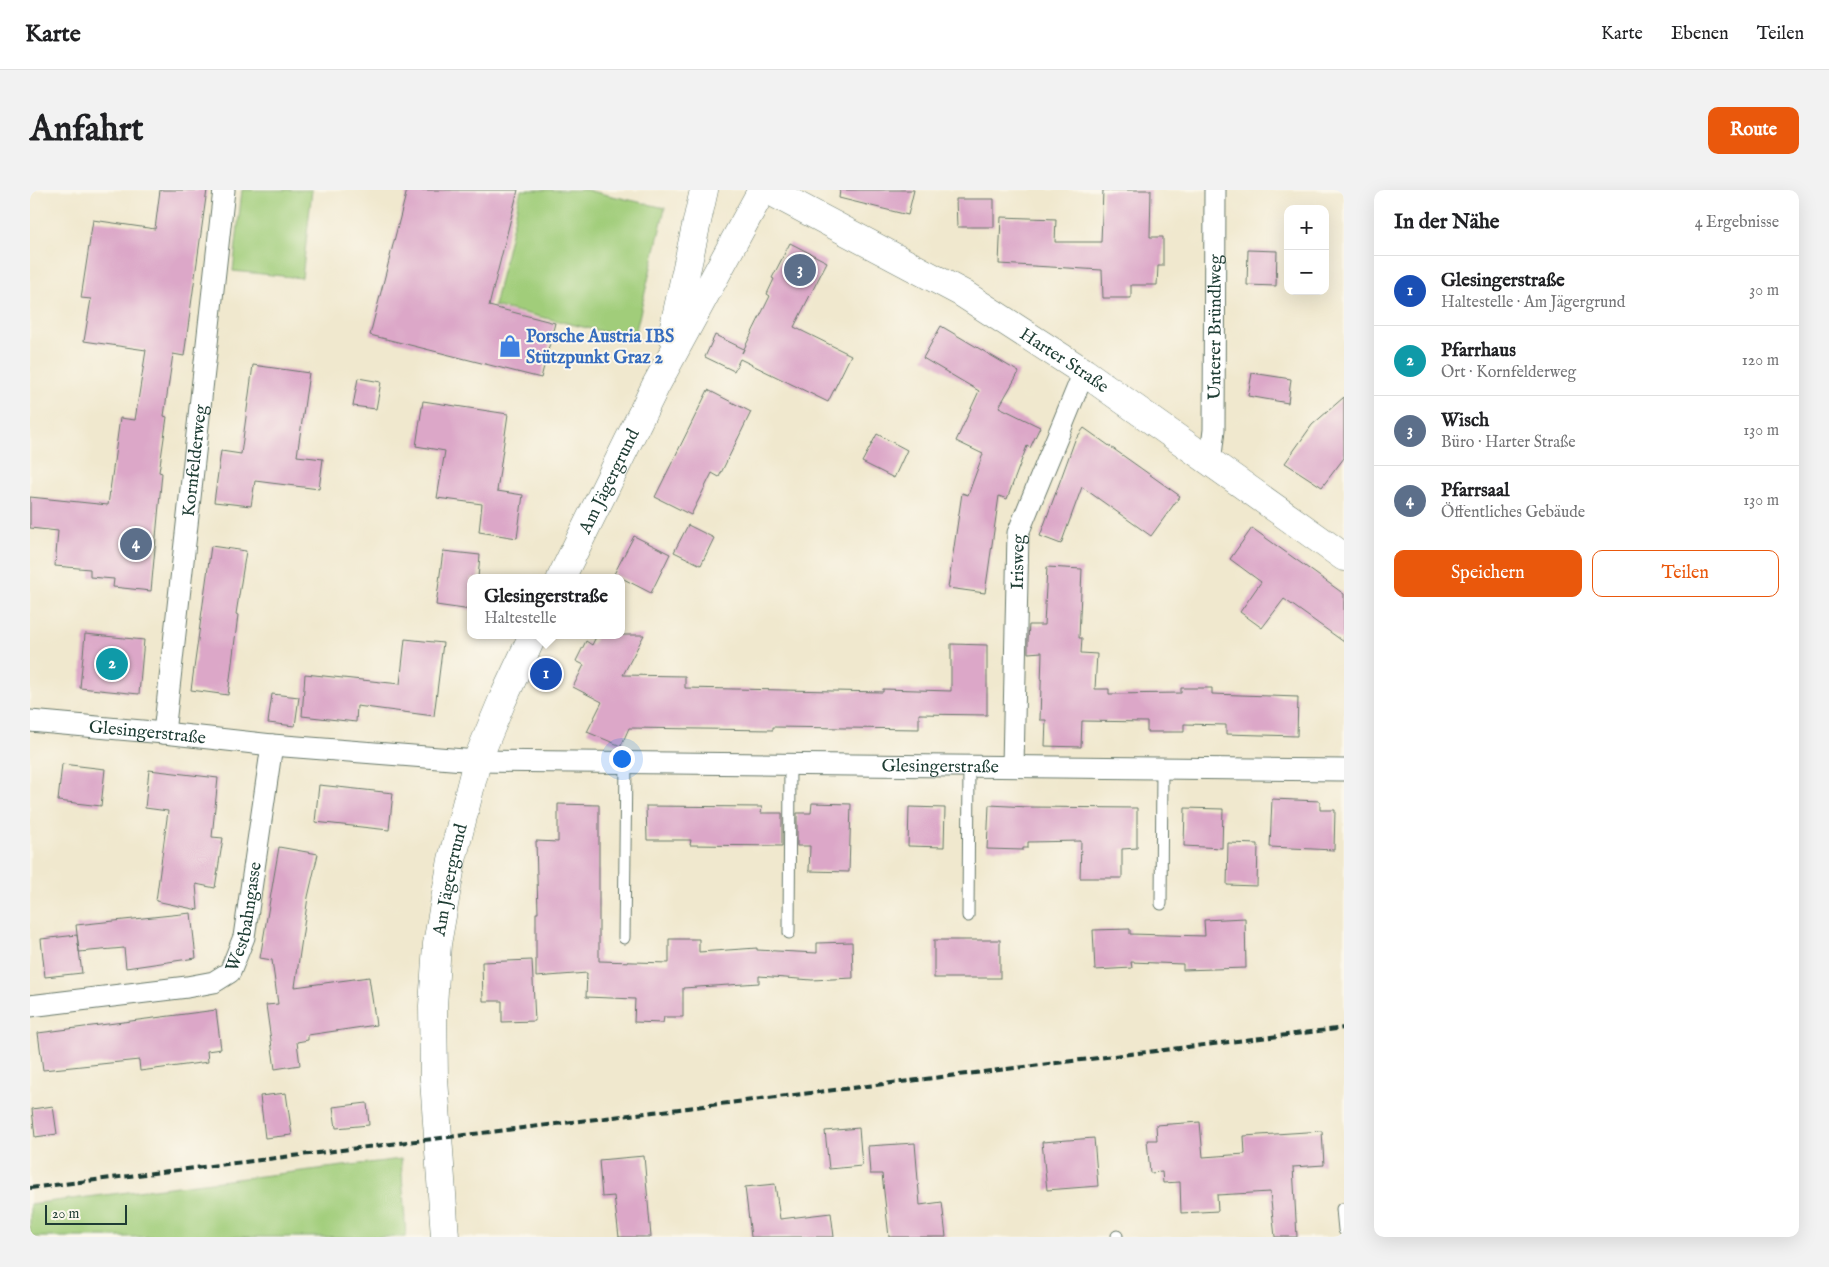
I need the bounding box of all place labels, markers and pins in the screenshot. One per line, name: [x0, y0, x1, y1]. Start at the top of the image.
pin: 3: [784, 251, 816, 289]
place label: Porsche Austria IBS Stützpunkt Graz 2: [526, 326, 674, 370]
shop icon: Porsche Austria IBS Stützpunkt Graz 2: [497, 333, 523, 359]
pin: 4: [120, 525, 152, 563]
pin: 2: [96, 645, 128, 683]
pin: 1: [530, 655, 562, 693]

